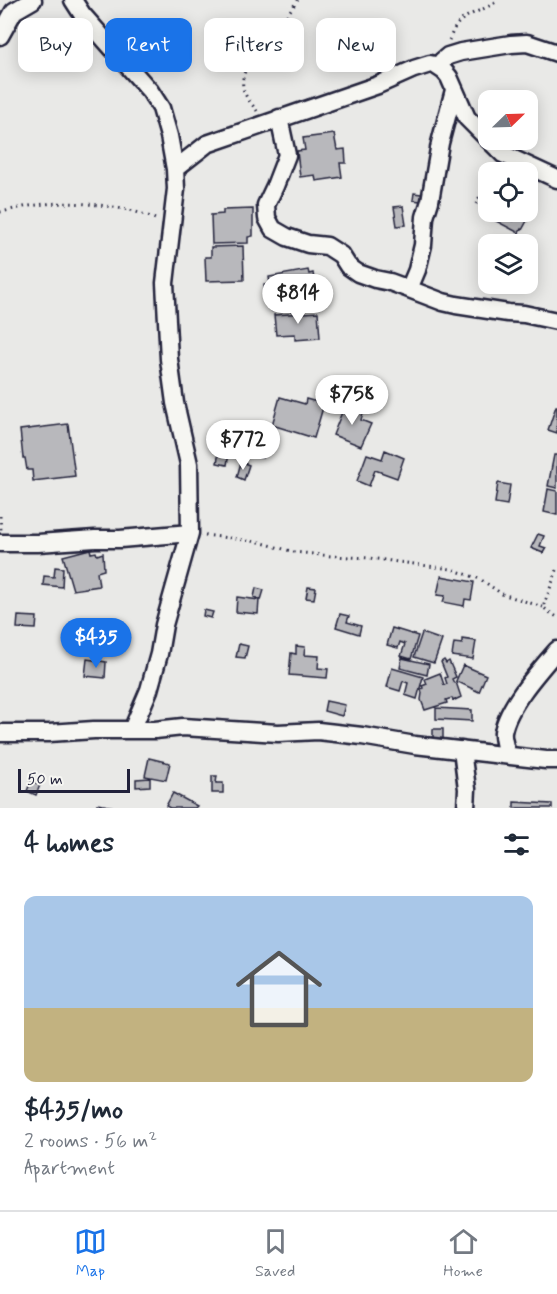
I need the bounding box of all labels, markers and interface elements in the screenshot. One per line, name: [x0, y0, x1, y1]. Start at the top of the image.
chip: Buy: [18, 18, 93, 72]
chip: Rent: [105, 18, 192, 72]
chip: Filters: [204, 18, 304, 72]
chip: New: [316, 18, 396, 72]
north arrow: [478, 90, 538, 150]
map controls: [478, 90, 538, 294]
button: locate: [478, 162, 538, 222]
button: layers: [478, 234, 538, 294]
pin: $814: [262, 274, 334, 325]
text: $814: [276, 280, 320, 307]
pin: $758: [316, 375, 388, 426]
text: $758: [329, 381, 375, 408]
pin: $772: [207, 420, 279, 471]
text: $772: [220, 426, 266, 453]
pin: $435: [60, 618, 132, 669]
text: $435: [75, 624, 118, 651]
scale bar: [18, 766, 130, 794]
text: 50 m: [27, 769, 63, 790]
text: 4 homes: [24, 827, 114, 861]
icon: filters: [500, 828, 533, 861]
icon: home: [225, 935, 333, 1043]
text: $435/mo: [24, 1094, 123, 1128]
text: 2 rooms · 56 m²: [24, 1128, 157, 1155]
text: Apartment: [24, 1155, 115, 1182]
tab: Map: [74, 1225, 107, 1282]
tab: Saved: [255, 1225, 295, 1282]
tab: Home: [443, 1225, 483, 1282]

